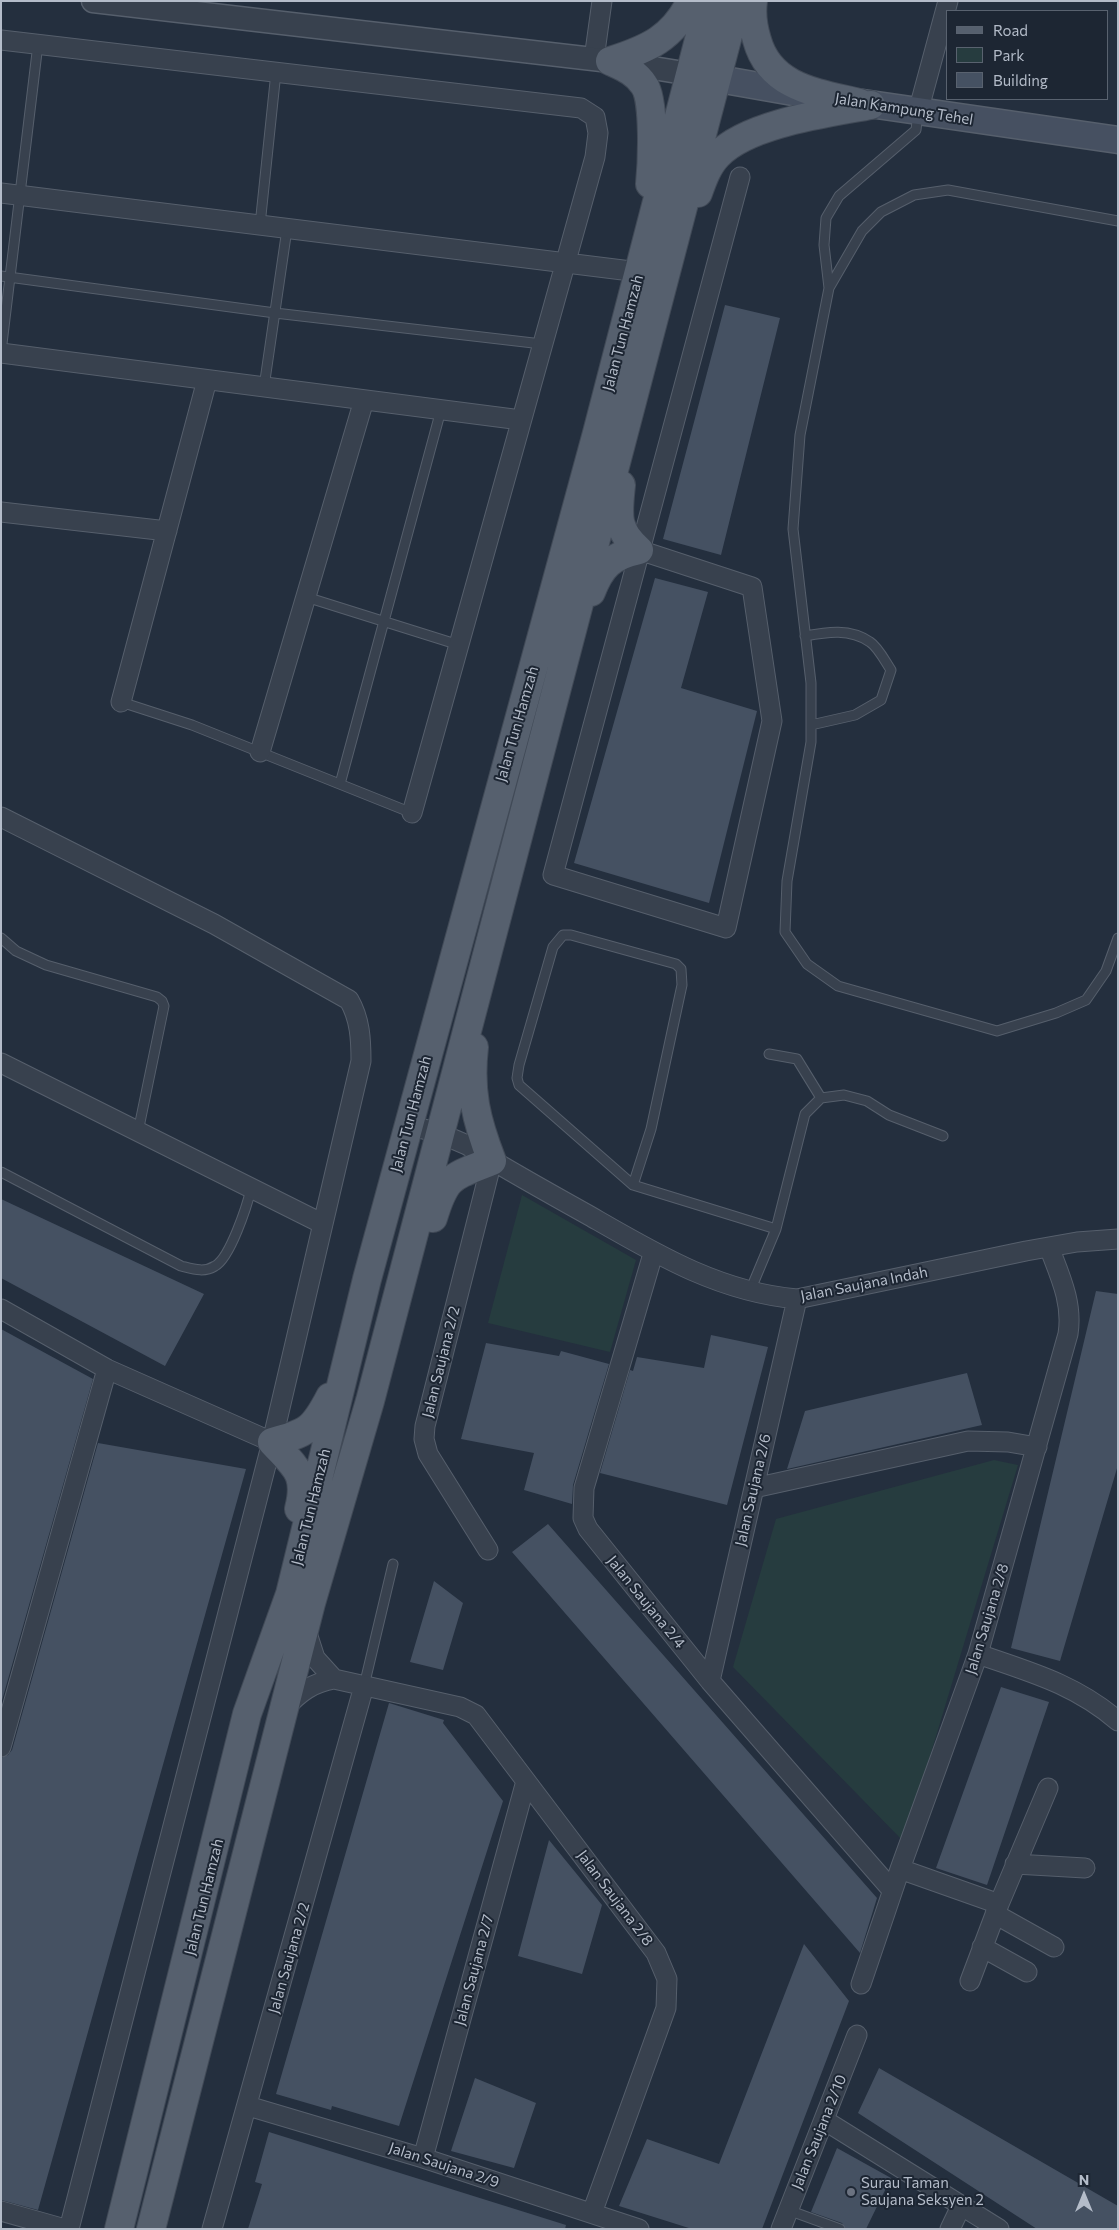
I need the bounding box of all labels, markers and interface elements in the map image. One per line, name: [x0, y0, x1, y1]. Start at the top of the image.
legend: [946, 10, 1109, 100]
text: Road: [993, 21, 1028, 39]
text: Park: [993, 46, 1024, 64]
text: Building: [993, 71, 1048, 89]
street label: Jalan Kampung Tehel: [834, 89, 974, 129]
street label: Jalan Tun Hamzah: [599, 273, 647, 393]
street label: Jalan Tun Hamzah: [492, 664, 542, 784]
street label: Jalan Tun Hamzah: [387, 1054, 435, 1174]
street label: Jalan Saujana Indah: [799, 1263, 929, 1305]
street label: Jalan Saujana 2/2: [418, 1304, 464, 1420]
street label: Jalan Saujana 2/6: [731, 1432, 775, 1548]
street label: Jalan Tun Hamzah: [288, 1447, 334, 1567]
street label: Jalan Saujana 2/4: [603, 1552, 689, 1652]
street label: Jalan Saujana 2/8: [962, 1561, 1012, 1677]
street label: Jalan Tun Hamzah: [181, 1837, 227, 1957]
street label: Jalan Saujana 2/8: [573, 1847, 657, 1949]
street label: Jalan Saujana 2/2: [265, 1900, 313, 2016]
street label: Jalan Saujana 2/7: [451, 1912, 497, 2028]
street label: Jalan Saujana 2/10: [788, 2072, 850, 2192]
street label: Jalan Saujana 2/9: [387, 2139, 501, 2191]
north arrow: [1059, 2170, 1109, 2220]
text: N: [1079, 2171, 1089, 2188]
place label: Surau Taman Saujana Seksyen 2: [861, 2174, 984, 2209]
marker: Surau Taman Saujana Seksyen 2: [845, 2186, 857, 2198]

